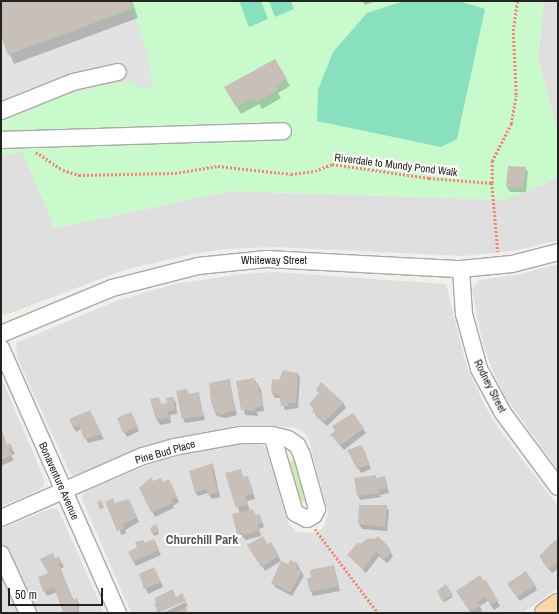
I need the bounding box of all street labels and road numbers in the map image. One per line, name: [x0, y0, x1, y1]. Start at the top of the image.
street label: Riverdale to Mundy Pond Walk: [334, 151, 458, 179]
street label: Whiteway Street: [241, 253, 307, 267]
street label: Rodney Street: [471, 357, 509, 415]
street label: Pine Bud Place: [133, 437, 197, 467]
street label: Bonaventure Avenue: [36, 440, 82, 522]

